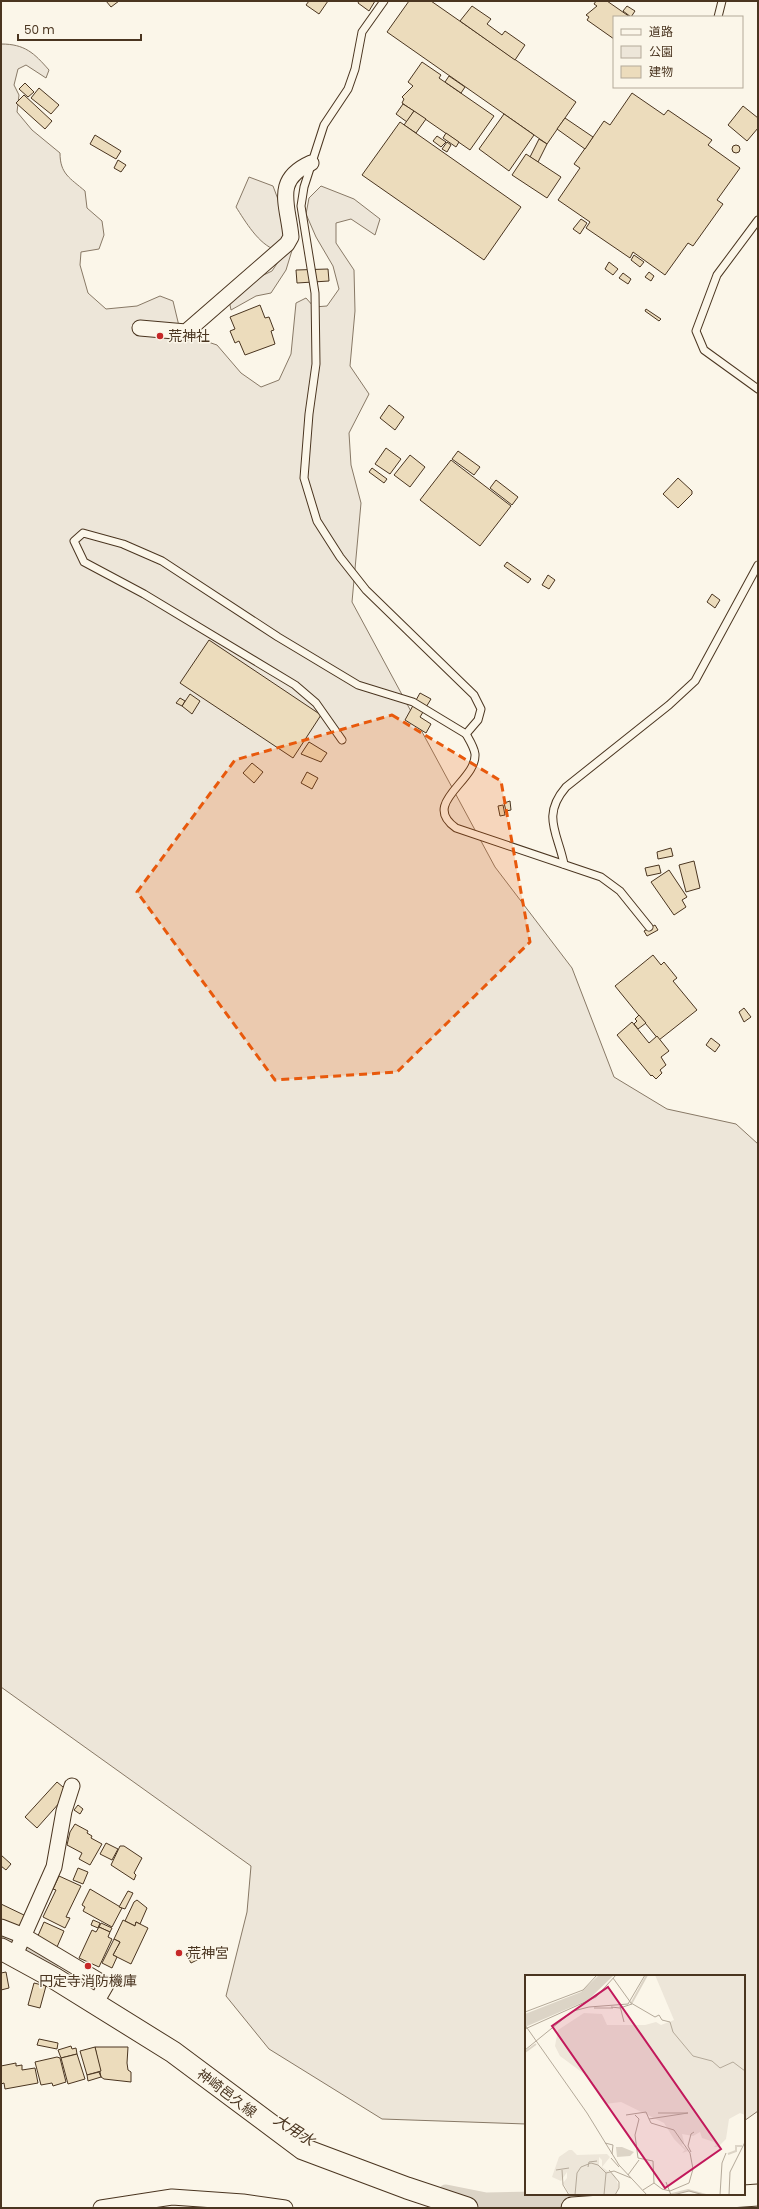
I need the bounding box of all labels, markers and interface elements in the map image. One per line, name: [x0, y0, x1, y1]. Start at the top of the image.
scale bar: [18, 16, 141, 42]
legend: [613, 16, 743, 88]
text: 50 m: [24, 21, 55, 38]
text: 道路: [649, 23, 673, 40]
text: 公園: [649, 43, 673, 60]
text: 建物: [649, 63, 673, 80]
place label: 荒神社: [168, 326, 210, 346]
marker: 荒神社: [155, 331, 165, 341]
place label: 荒神宮: [187, 1943, 229, 1963]
marker: 荒神宮: [174, 1948, 184, 1958]
marker: 円定寺消防機庫: [83, 1961, 93, 1971]
place label: 円定寺消防機庫: [39, 1971, 137, 1991]
inset map: [525, 1975, 745, 2195]
street label: 神崎邑久線: [193, 2064, 261, 2122]
water label: 大用水: [270, 2109, 321, 2152]

